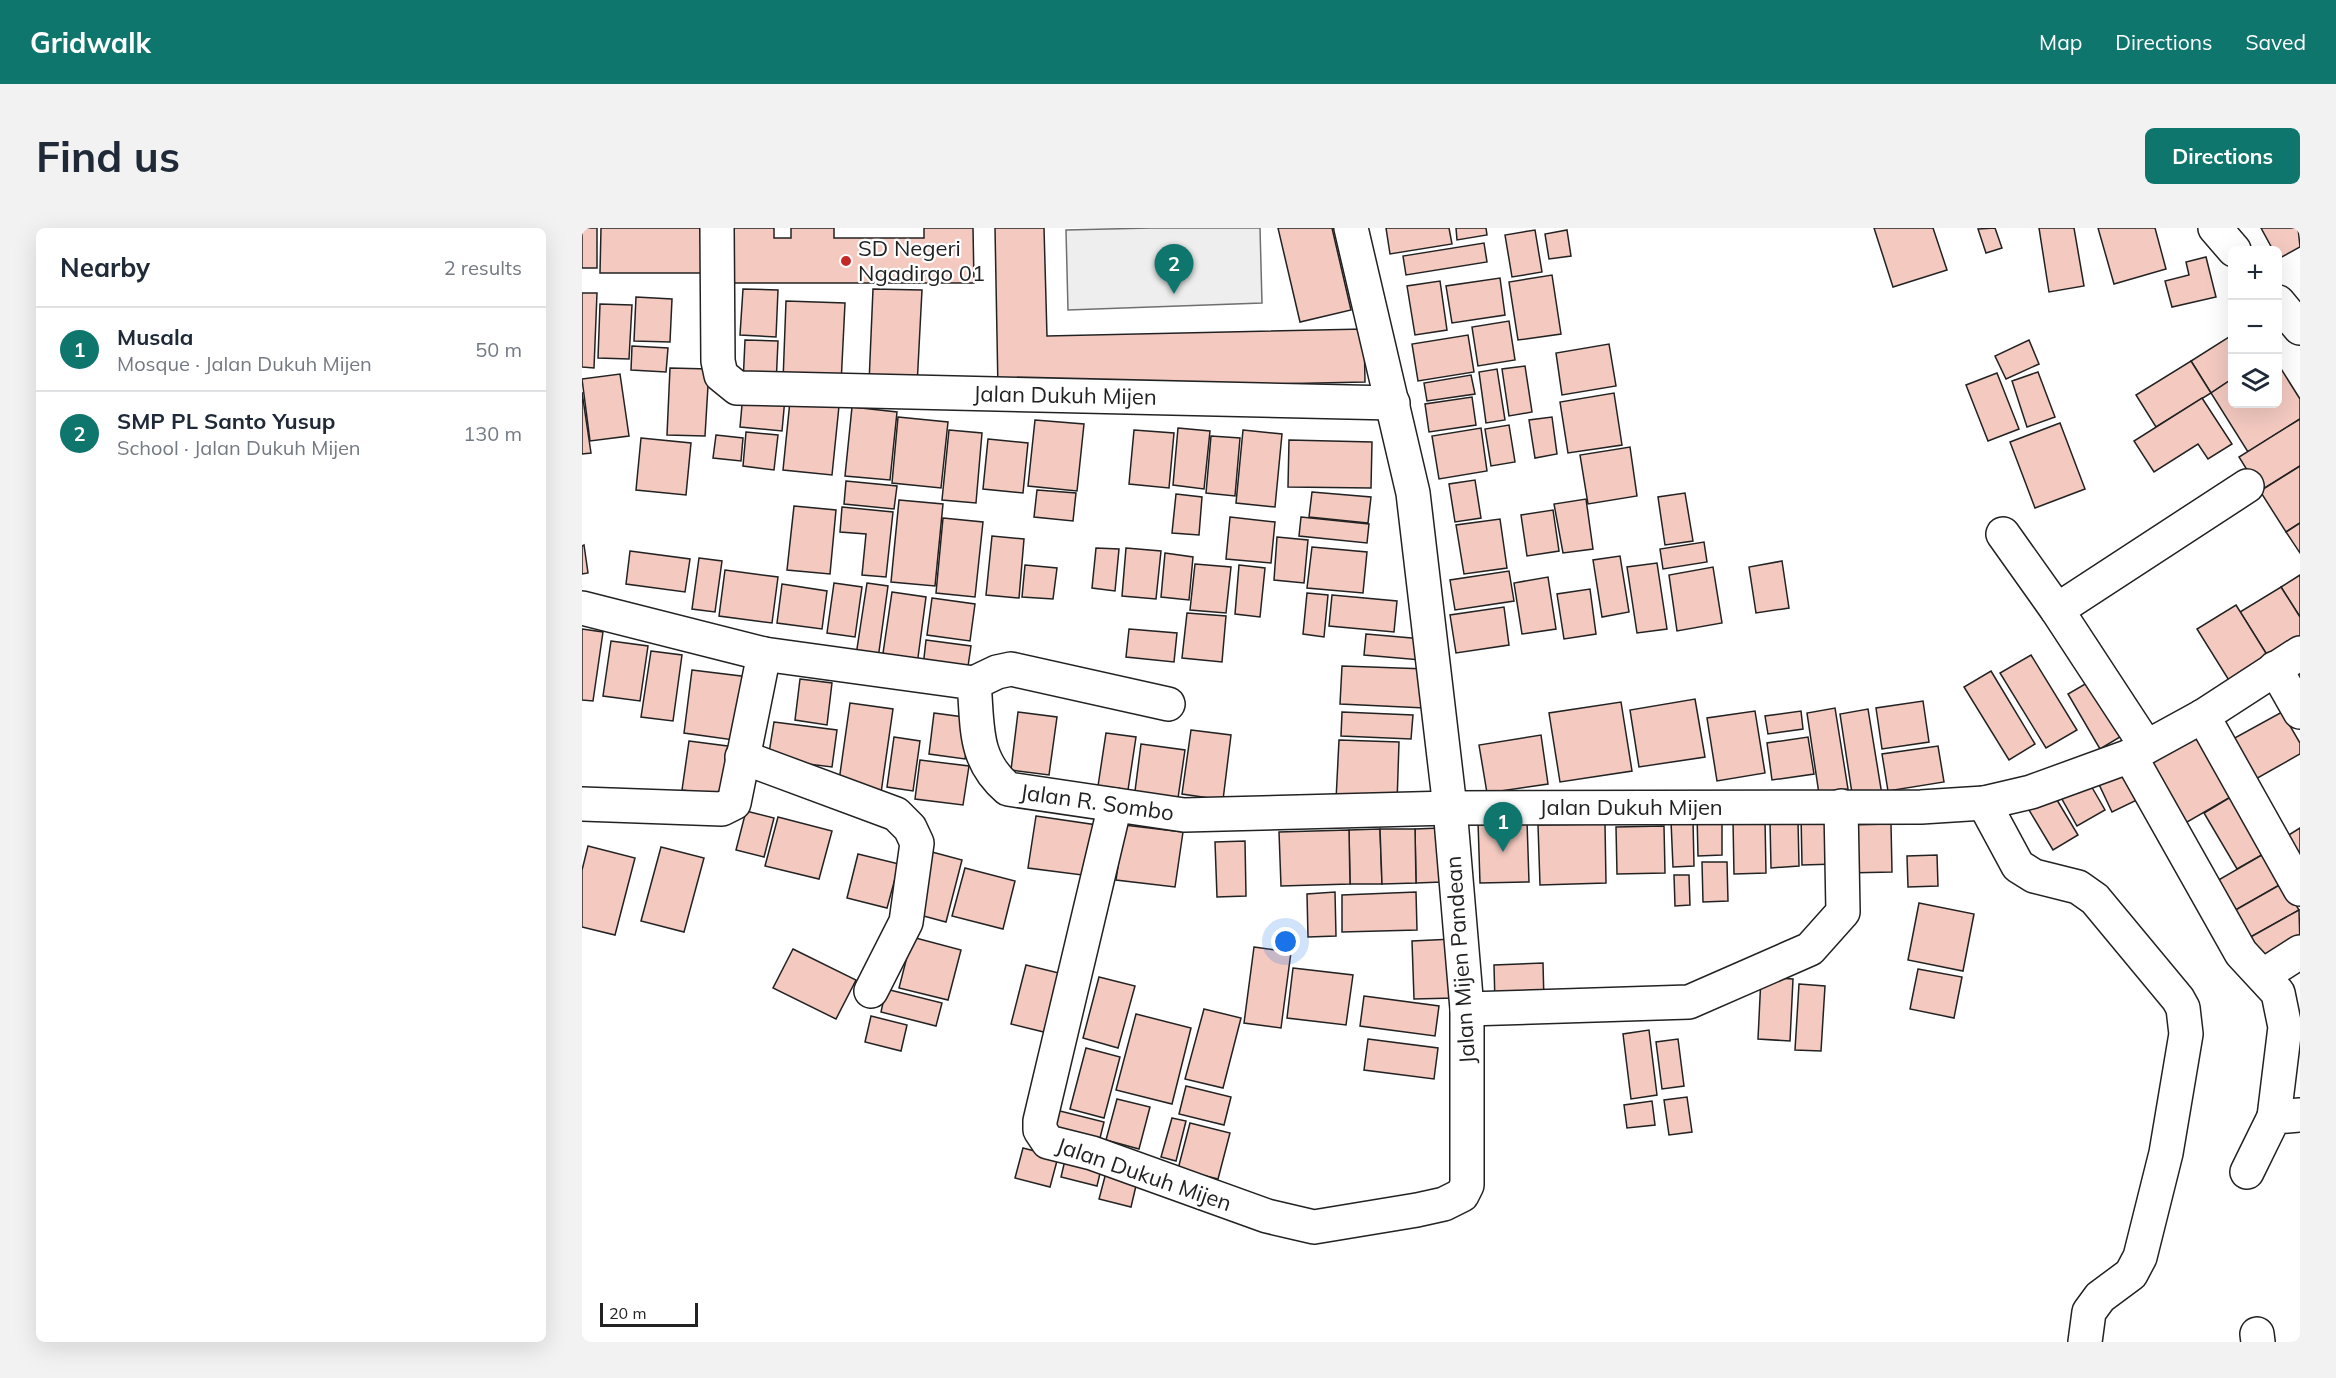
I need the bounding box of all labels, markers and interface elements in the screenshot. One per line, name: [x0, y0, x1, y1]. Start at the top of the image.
text: Gridwalk: [30, 25, 151, 60]
text: Map: [2039, 29, 2082, 55]
text: Directions: [2115, 29, 2212, 55]
text: Saved: [2245, 29, 2306, 55]
button: Directions: [2145, 128, 2300, 184]
text: Find us: [36, 130, 180, 183]
place label: SD Negeri Ngadirgo 01: [858, 234, 985, 287]
pin: 2: [1154, 244, 1194, 294]
map controls: [2228, 246, 2282, 408]
button: +: [2228, 246, 2282, 300]
text: Nearby: [60, 251, 150, 284]
marker: SD Negeri Ngadirgo 01: [839, 254, 853, 268]
text: 2 results: [444, 255, 522, 280]
button: −: [2228, 300, 2282, 354]
text: Musala: [117, 323, 193, 351]
text: 1: [74, 337, 86, 362]
text: 50 m: [475, 337, 522, 362]
text: Mosque · Jalan Dukuh Mijen: [117, 351, 372, 376]
button: layers: [2228, 354, 2282, 408]
street label: Jalan Dukuh Mijen: [973, 379, 1157, 411]
text: SMP PL Santo Yusup: [117, 407, 335, 435]
text: 2: [74, 421, 86, 446]
text: 130 m: [463, 421, 522, 446]
text: School · Jalan Dukuh Mijen: [117, 435, 361, 460]
street label: Jalan R. Sombo: [1018, 777, 1176, 827]
street label: Jalan Dukuh Mijen: [1539, 793, 1723, 821]
pin: 1: [1484, 802, 1522, 852]
street label: Jalan Mijen Pandean: [1439, 855, 1481, 1065]
your location: [1271, 927, 1300, 956]
street label: Jalan Dukuh Mijen: [1053, 1131, 1235, 1217]
scale bar: [600, 1300, 698, 1328]
text: 20 m: [609, 1303, 646, 1323]

